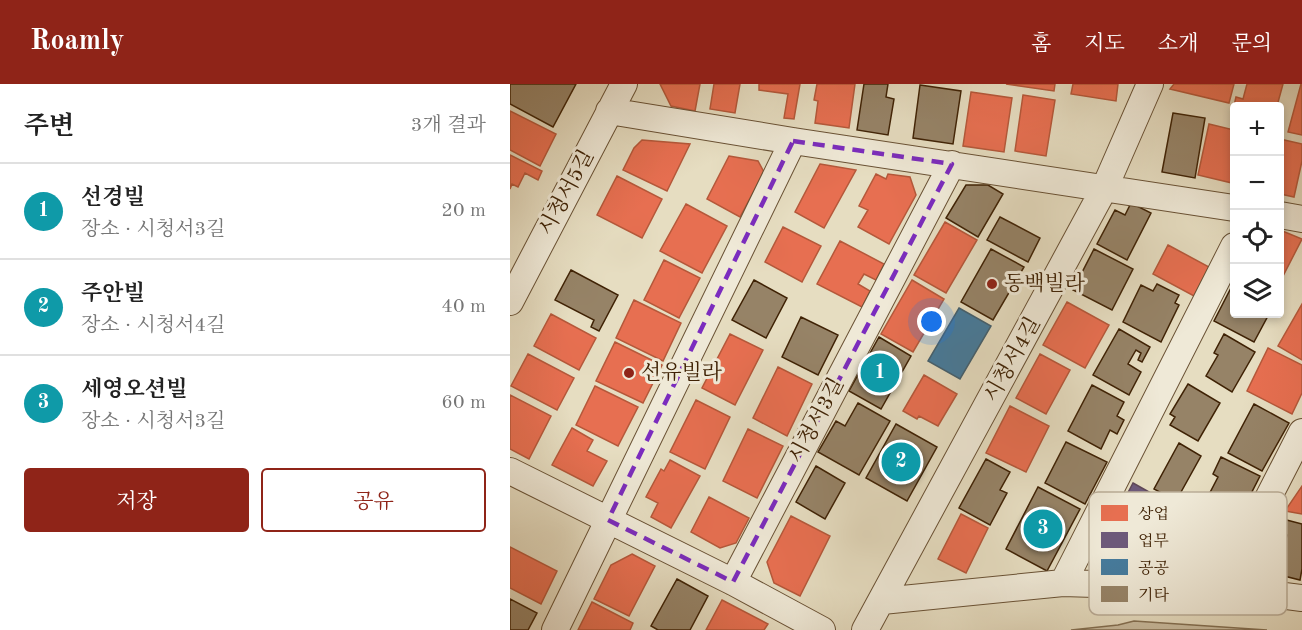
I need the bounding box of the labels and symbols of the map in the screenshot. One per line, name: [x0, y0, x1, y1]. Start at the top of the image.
street label: 시청서5길: [534, 146, 598, 239]
place label: 동백빌라: [1004, 272, 1086, 295]
marker: 동백빌라: [985, 277, 999, 291]
your location: [917, 307, 946, 336]
street label: 시청서4길: [979, 313, 1045, 406]
pin: 1: [860, 350, 899, 396]
place label: 선유빌라: [641, 361, 723, 384]
marker: 선유빌라: [622, 366, 636, 380]
street label: 시청서3길: [784, 374, 848, 467]
pin: 2: [882, 440, 920, 484]
legend: [1089, 492, 1287, 615]
pin: 3: [1024, 506, 1062, 552]
text: 상업: [1138, 506, 1169, 523]
text: 업무: [1138, 533, 1169, 550]
text: 공공: [1138, 560, 1169, 577]
text: 기타: [1138, 587, 1169, 604]

